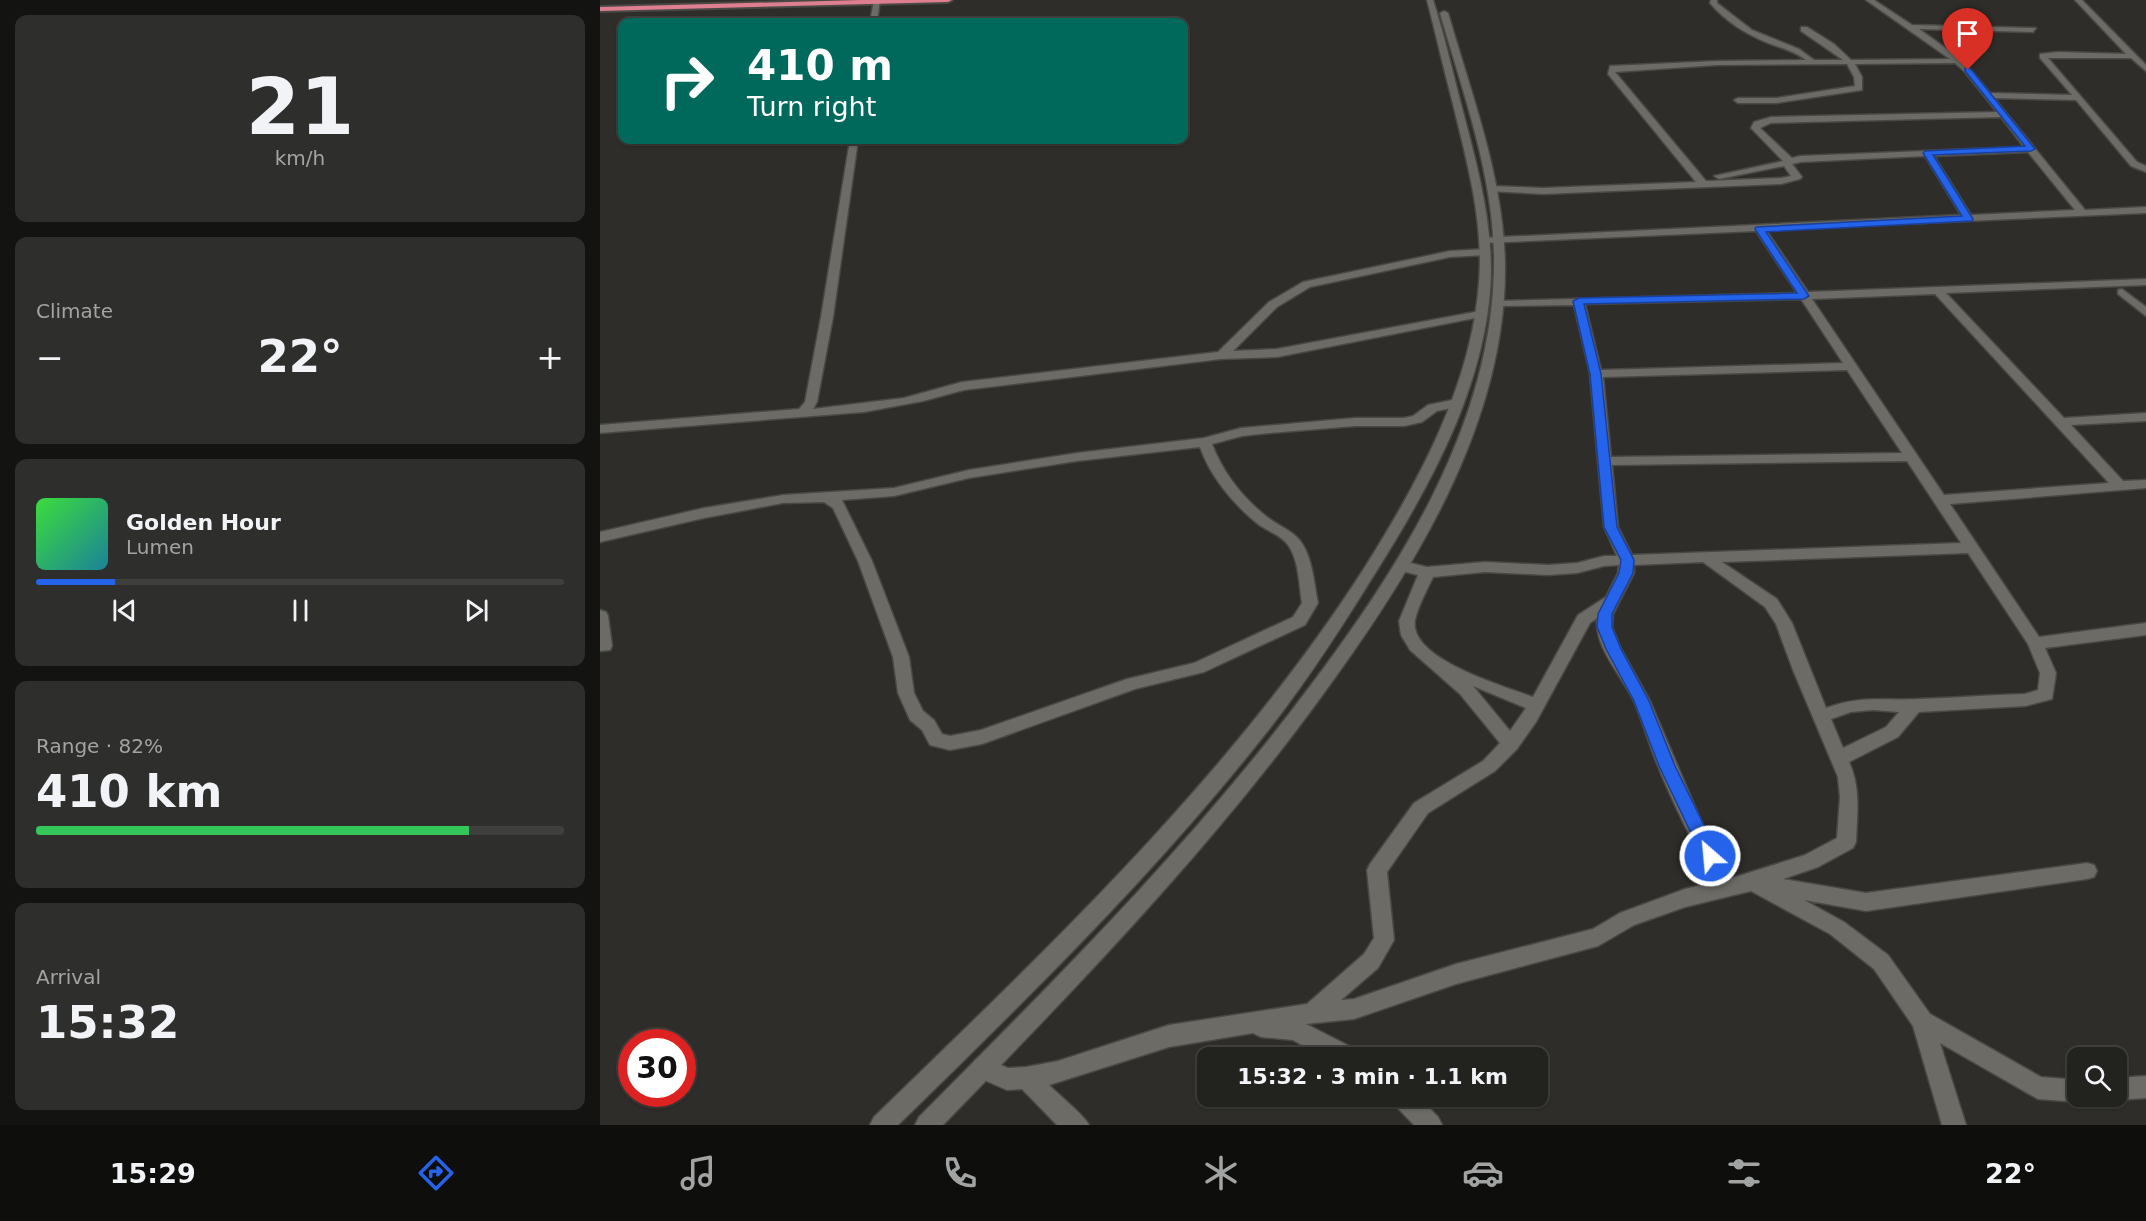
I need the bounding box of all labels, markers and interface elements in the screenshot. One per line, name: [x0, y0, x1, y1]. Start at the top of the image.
pin: [1942, 8, 1993, 70]
icon: arrive: [1951, 17, 1984, 50]
text: 410 m: [747, 41, 893, 90]
icon: right: [648, 42, 726, 120]
text: 21: [246, 62, 354, 152]
text: Turn right: [747, 91, 876, 122]
text: km/h: [275, 146, 325, 170]
text: Climate: [36, 299, 113, 323]
text: 22°: [257, 330, 343, 383]
text: −: [36, 338, 64, 377]
text: +: [536, 338, 564, 377]
text: Golden Hour: [126, 510, 281, 535]
text: Lumen: [126, 535, 194, 559]
icon: previous: [108, 594, 141, 627]
icon: pause: [284, 594, 317, 627]
icon: next: [460, 594, 493, 627]
text: Range · 82%: [36, 734, 163, 758]
text: 410 km: [36, 765, 222, 818]
position arrow: [1678, 824, 1742, 888]
text: Arrival: [36, 965, 101, 989]
text: 15:32: [36, 996, 179, 1049]
speed limit sign: 30: [618, 1029, 696, 1107]
map controls: [2067, 1047, 2127, 1107]
button: search: [2067, 1047, 2127, 1107]
text: 15:32 · 3 min · 1.1 km: [1237, 1064, 1508, 1089]
icon: directions: [415, 1152, 457, 1194]
icon: music: [677, 1152, 719, 1194]
icon: phone: [939, 1152, 981, 1194]
icon: climate: [1200, 1152, 1242, 1194]
icon: car: [1462, 1152, 1504, 1194]
icon: filters: [1723, 1152, 1765, 1194]
text: 15:29: [110, 1158, 196, 1189]
text: 22°: [1985, 1158, 2036, 1189]

